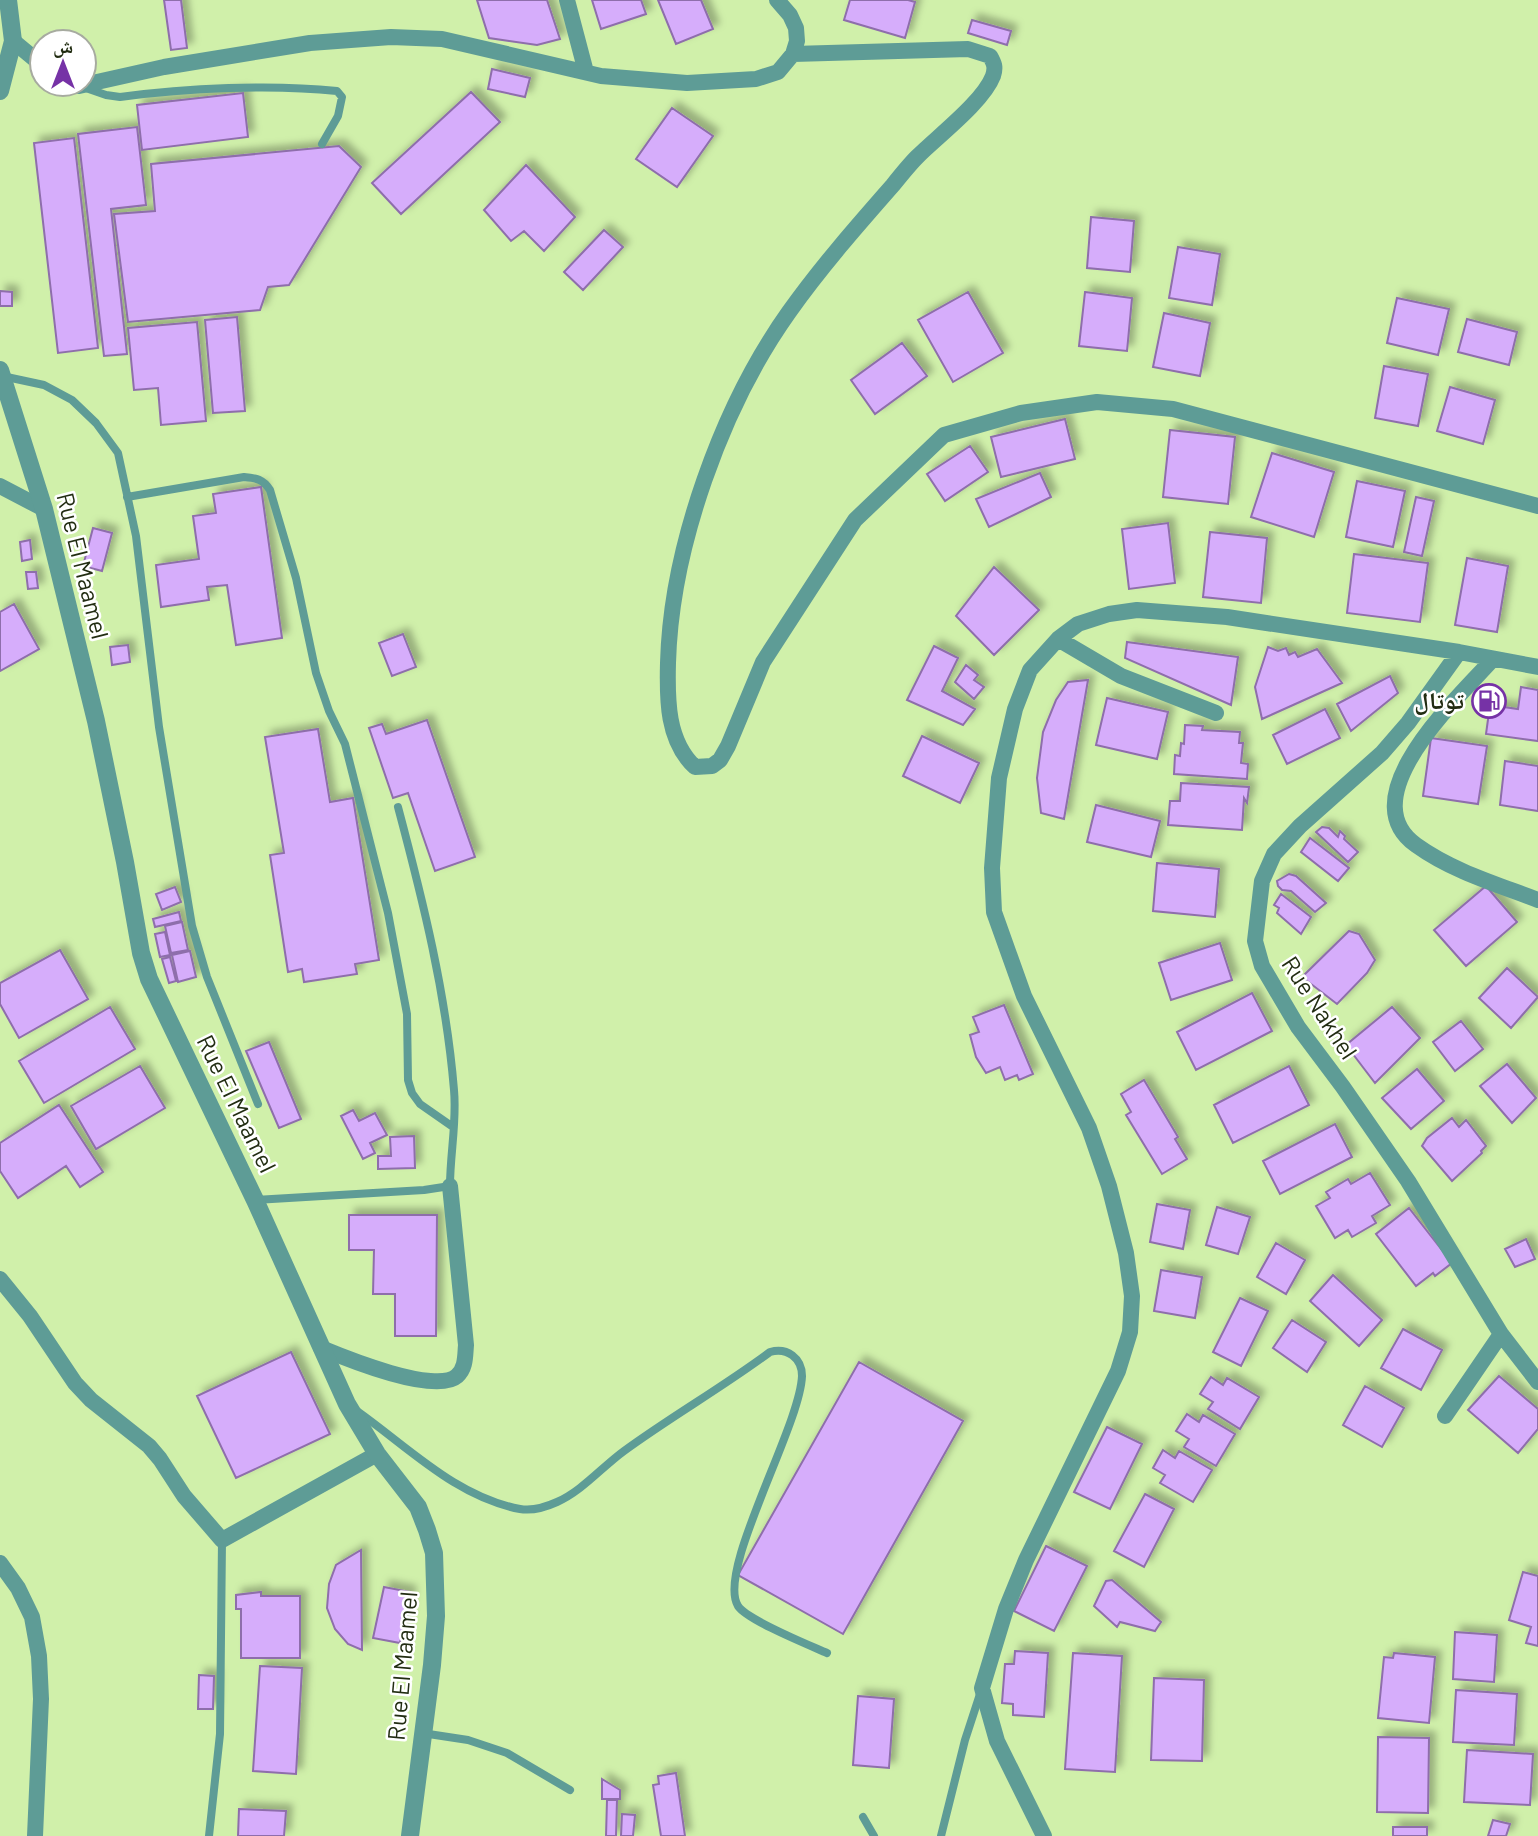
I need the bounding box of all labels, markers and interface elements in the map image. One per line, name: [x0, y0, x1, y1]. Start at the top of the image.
north arrow: [28, 28, 98, 98]
text: ش: [53, 34, 73, 58]
street label: Rue El Maamel: [51, 490, 116, 642]
fuel station icon: توتال: [1470, 682, 1508, 720]
place label: توتال: [1414, 685, 1465, 715]
street label: Rue Nakhel: [1276, 950, 1364, 1064]
street label: Rue El Maamel: [192, 1030, 283, 1177]
street label: Rue El Maamel: [381, 1590, 422, 1742]

